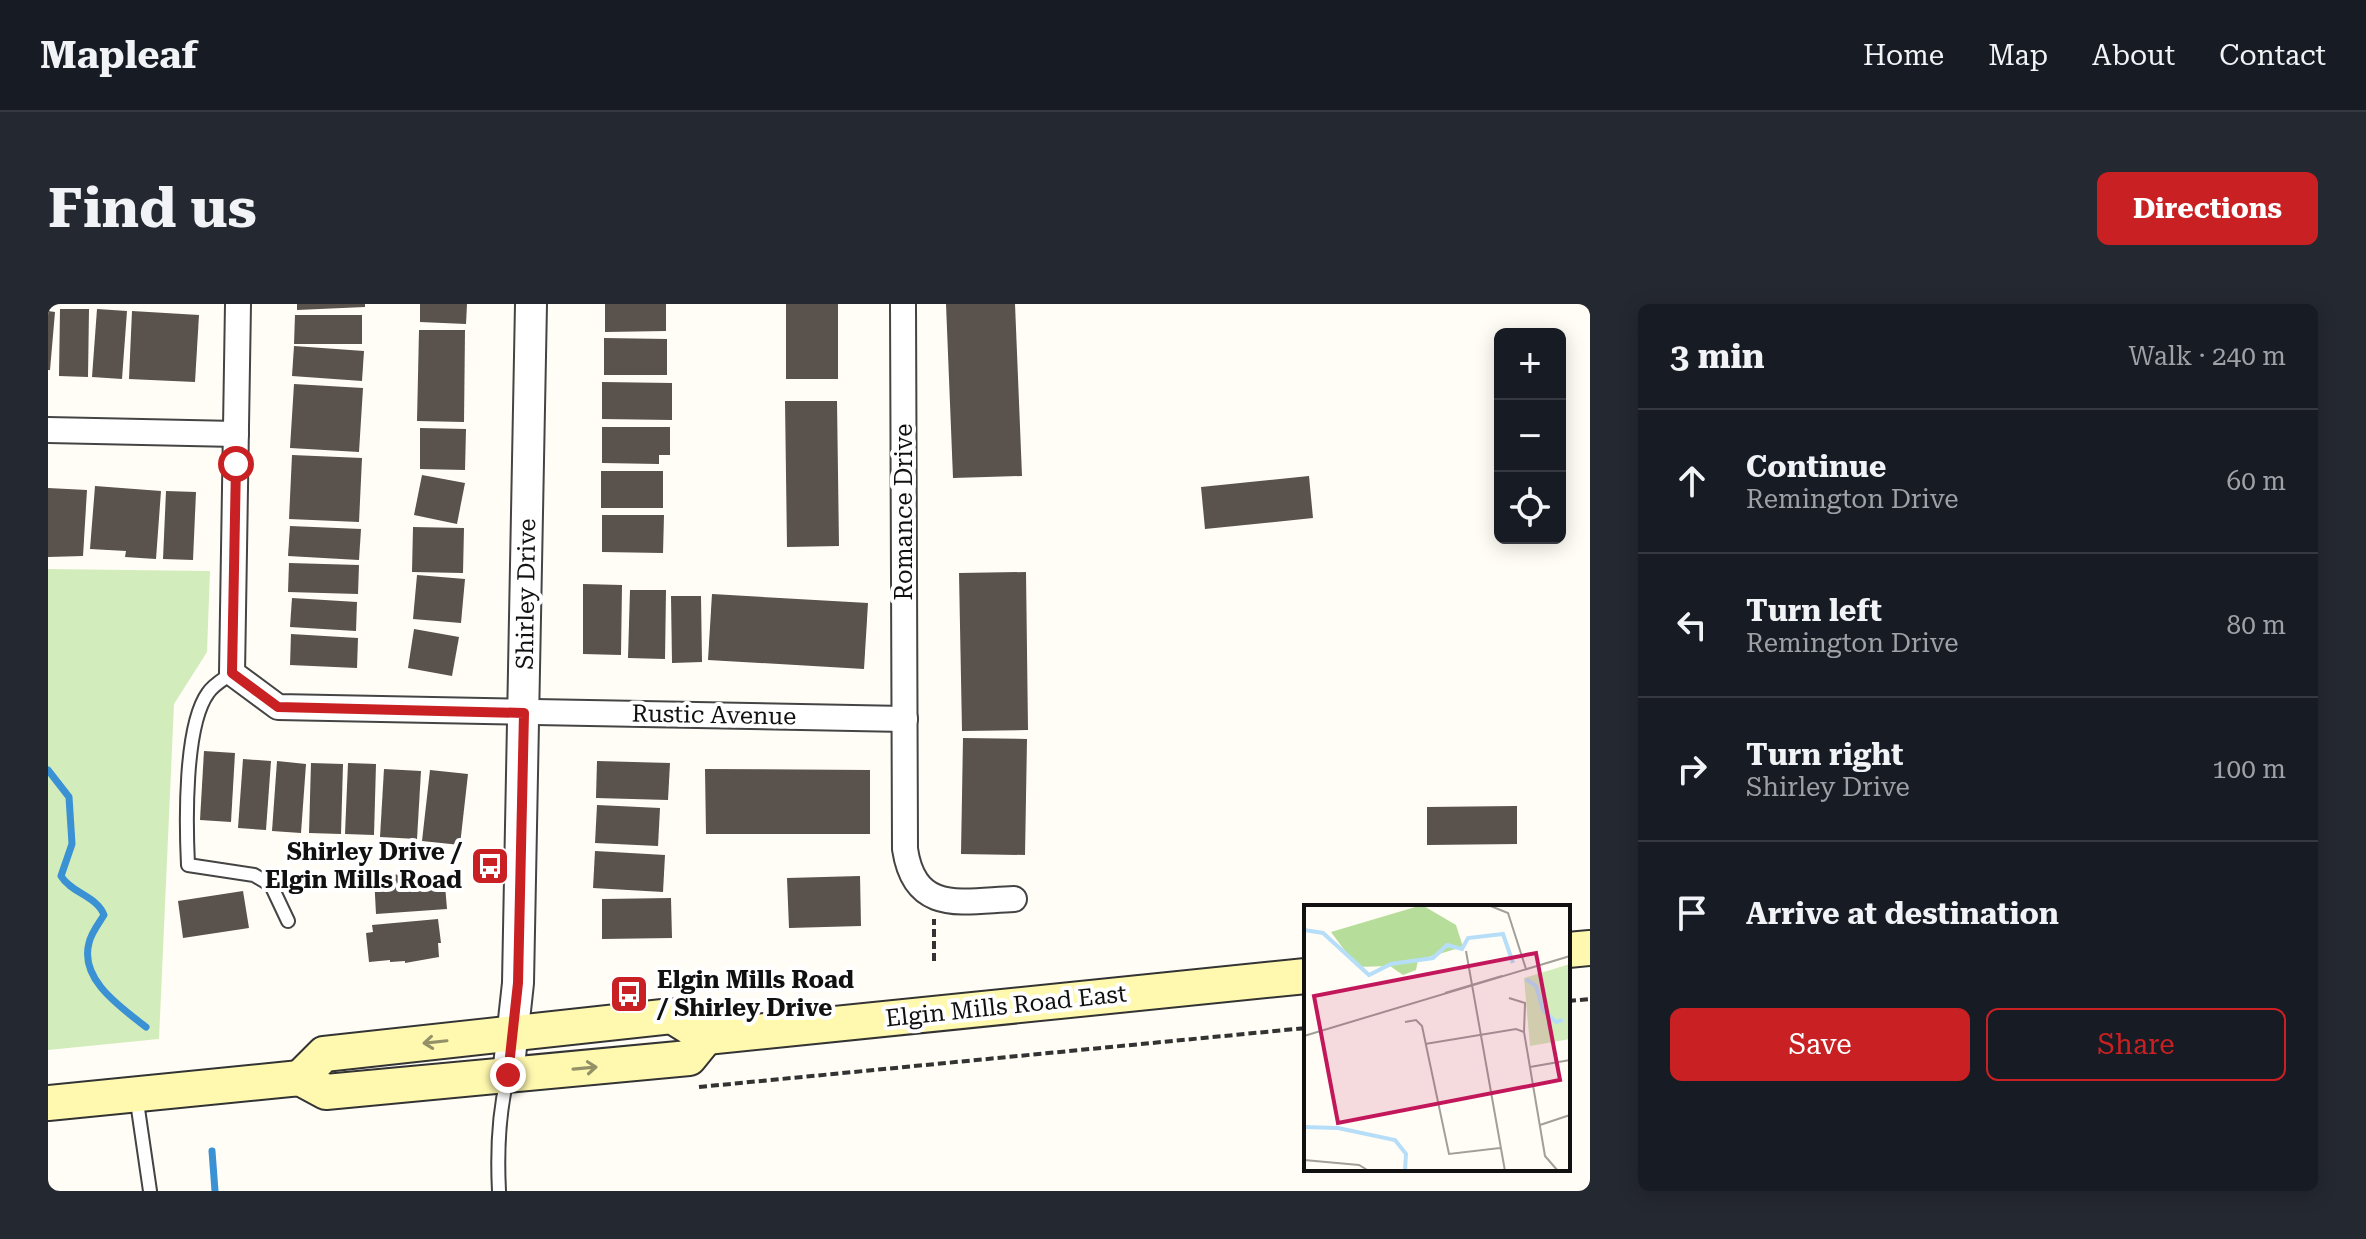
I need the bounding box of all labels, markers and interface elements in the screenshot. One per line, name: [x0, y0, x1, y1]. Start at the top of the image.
text: Mapleaf: [40, 33, 198, 77]
text: Home: [1863, 39, 1944, 72]
text: Map: [1988, 39, 2048, 72]
text: About: [2092, 39, 2175, 72]
text: Contact: [2219, 39, 2326, 72]
button: Directions: [2097, 172, 2318, 245]
text: Find us: [48, 175, 257, 241]
map controls: [1494, 328, 1566, 544]
button: +: [1494, 328, 1566, 400]
text: 3 min: [1670, 336, 1765, 376]
text: Walk · 240 m: [2128, 341, 2286, 371]
button: −: [1494, 400, 1566, 472]
street label: Romance Drive: [890, 424, 918, 600]
route start: [218, 446, 254, 482]
text: Continue: [1746, 449, 1886, 484]
icon: ahead: [1670, 459, 1714, 503]
text: 60 m: [2227, 466, 2286, 496]
button: locate: [1494, 472, 1566, 544]
text: Remington Drive: [1746, 484, 1959, 514]
street label: Shirley Drive: [511, 518, 541, 670]
text: Turn left: [1746, 593, 1882, 628]
icon: left: [1670, 603, 1714, 647]
text: 80 m: [2227, 610, 2286, 640]
text: Remington Drive: [1746, 628, 1959, 658]
street label: Rustic Avenue: [631, 700, 797, 730]
text: Turn right: [1746, 737, 1903, 772]
icon: right: [1670, 747, 1714, 791]
text: 100 m: [2212, 754, 2286, 784]
text: Shirley Drive: [1746, 772, 1910, 802]
place label: Shirley Drive / Elgin Mills Road: [265, 838, 463, 894]
bus stop icon: Shirley Drive / Elgin Mills Road: [469, 845, 511, 887]
icon: arrive: [1670, 891, 1714, 935]
text: Arrive at destination: [1746, 896, 2059, 931]
inset map: [1304, 905, 1570, 1171]
place label: Elgin Mills Road / Shirley Drive: [656, 966, 854, 1022]
bus stop icon: Elgin Mills Road / Shirley Drive: [608, 973, 650, 1015]
street label: Elgin Mills Road East: [884, 979, 1128, 1033]
button: Save: [1670, 1008, 1970, 1081]
button: Share: [1986, 1008, 2286, 1081]
one-way arrow: [422, 1034, 449, 1049]
route end: [490, 1057, 526, 1093]
one-way arrow: [571, 1061, 598, 1076]

